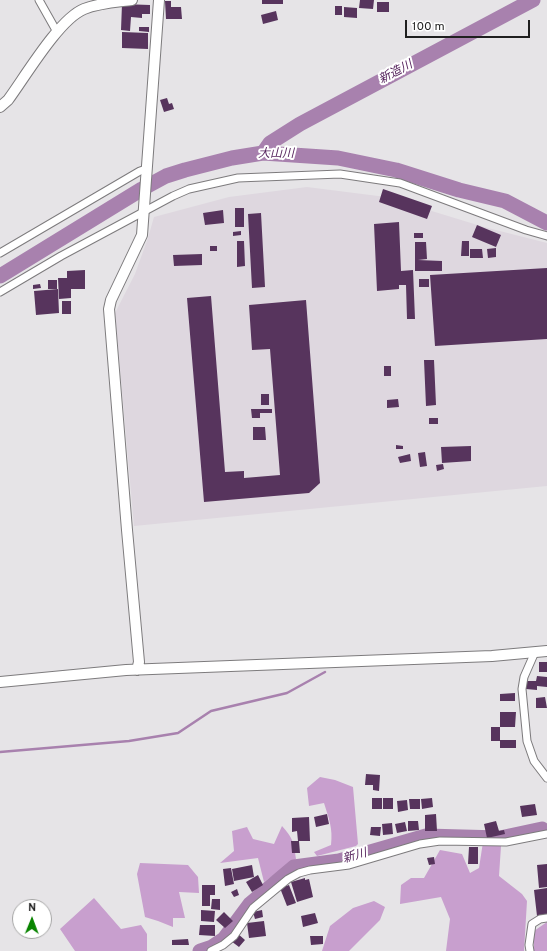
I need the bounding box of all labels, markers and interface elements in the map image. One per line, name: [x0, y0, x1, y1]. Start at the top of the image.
scale bar: [407, 12, 532, 38]
text: 100 m: [412, 19, 445, 35]
water label: 新造川: [377, 58, 415, 88]
water label: 大山川: [258, 148, 294, 162]
water label: 新川: [341, 847, 369, 867]
north arrow: [12, 899, 52, 939]
text: N: [28, 901, 36, 915]

